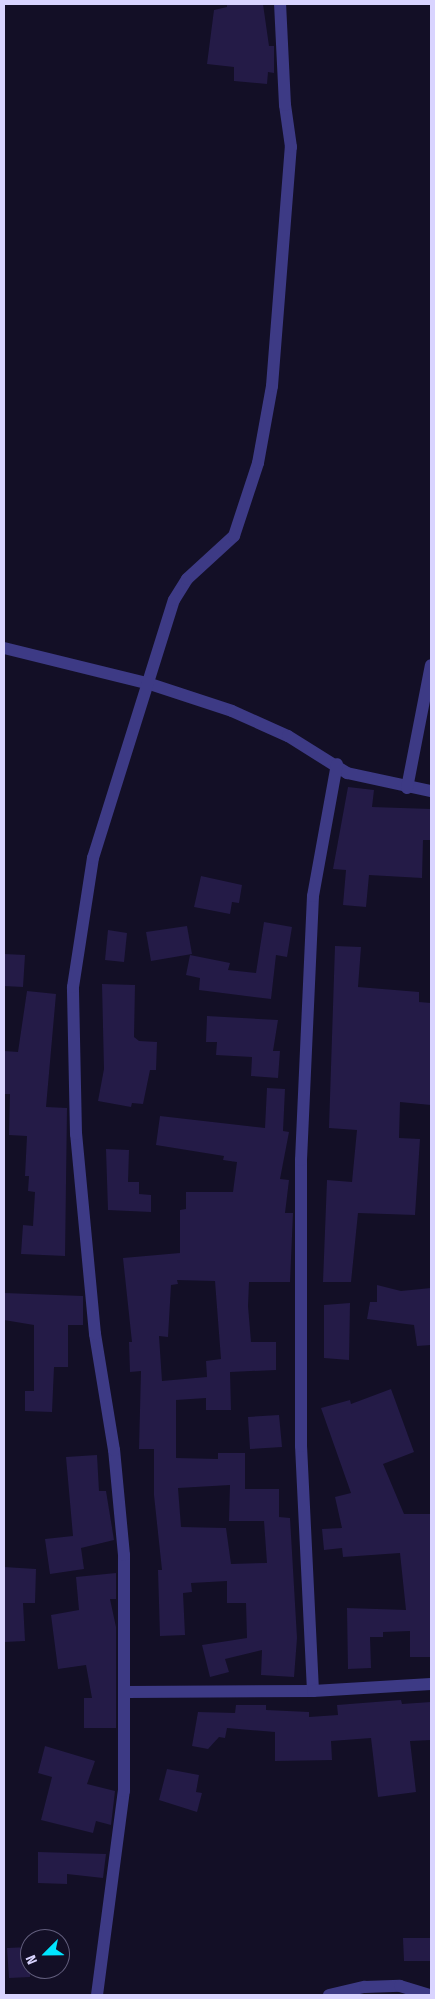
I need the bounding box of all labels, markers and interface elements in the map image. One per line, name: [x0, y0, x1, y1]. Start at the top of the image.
north arrow: [20, 1929, 70, 1979]
text: N: [22, 1952, 41, 1967]

